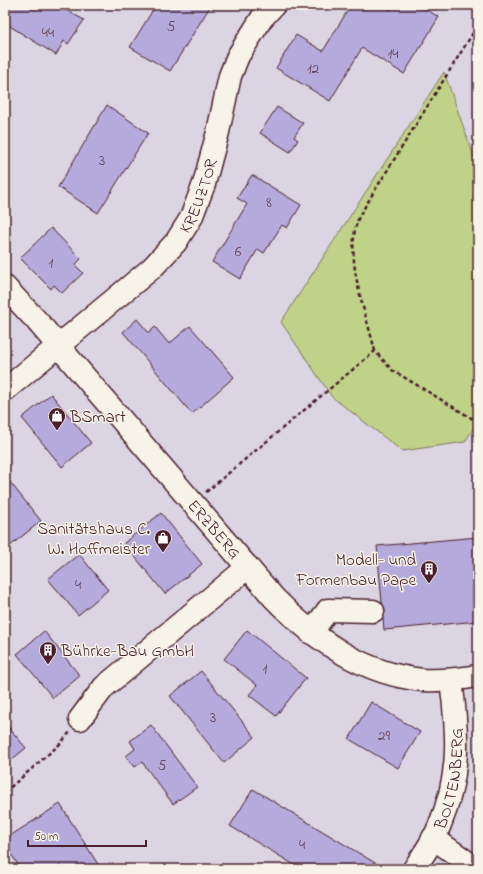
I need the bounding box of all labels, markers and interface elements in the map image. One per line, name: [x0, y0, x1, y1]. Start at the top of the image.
house number: 5: [167, 16, 176, 38]
house number: 44: [42, 22, 54, 44]
house number: 14: [388, 43, 398, 65]
house number: 12: [307, 58, 320, 80]
house number: 3: [99, 150, 105, 172]
street label: KREUZTOR: [173, 156, 224, 239]
house number: 8: [266, 192, 272, 214]
house number: 6: [235, 241, 242, 263]
house number: 1: [49, 252, 54, 274]
place label: BSmart: [69, 405, 126, 430]
shop icon: BSmart: [47, 406, 67, 431]
street label: ERZBERG: [181, 494, 246, 565]
place label: Sanitätshaus C. W. Hoffmeister: [37, 517, 151, 562]
shop icon: Sanitätshaus C. W. Hoffmeister: [153, 528, 173, 553]
place label: Modell- und Formenbau Pape: [295, 548, 416, 593]
building icon: Modell- und Formenbau Pape: [419, 559, 439, 584]
house number: 4: [75, 574, 81, 596]
place label: Bührke-Bau GmbH: [60, 639, 194, 664]
building icon: Bührke-Bau GmbH: [38, 640, 58, 665]
house number: 1: [263, 658, 268, 680]
house number: 3: [210, 707, 216, 729]
house number: 29: [378, 725, 390, 747]
street label: BOLTENBERG: [428, 728, 470, 834]
house number: 5: [158, 755, 167, 777]
scale bar: [28, 822, 146, 848]
text: 50 m: [34, 828, 58, 846]
house number: 4: [299, 834, 305, 856]

